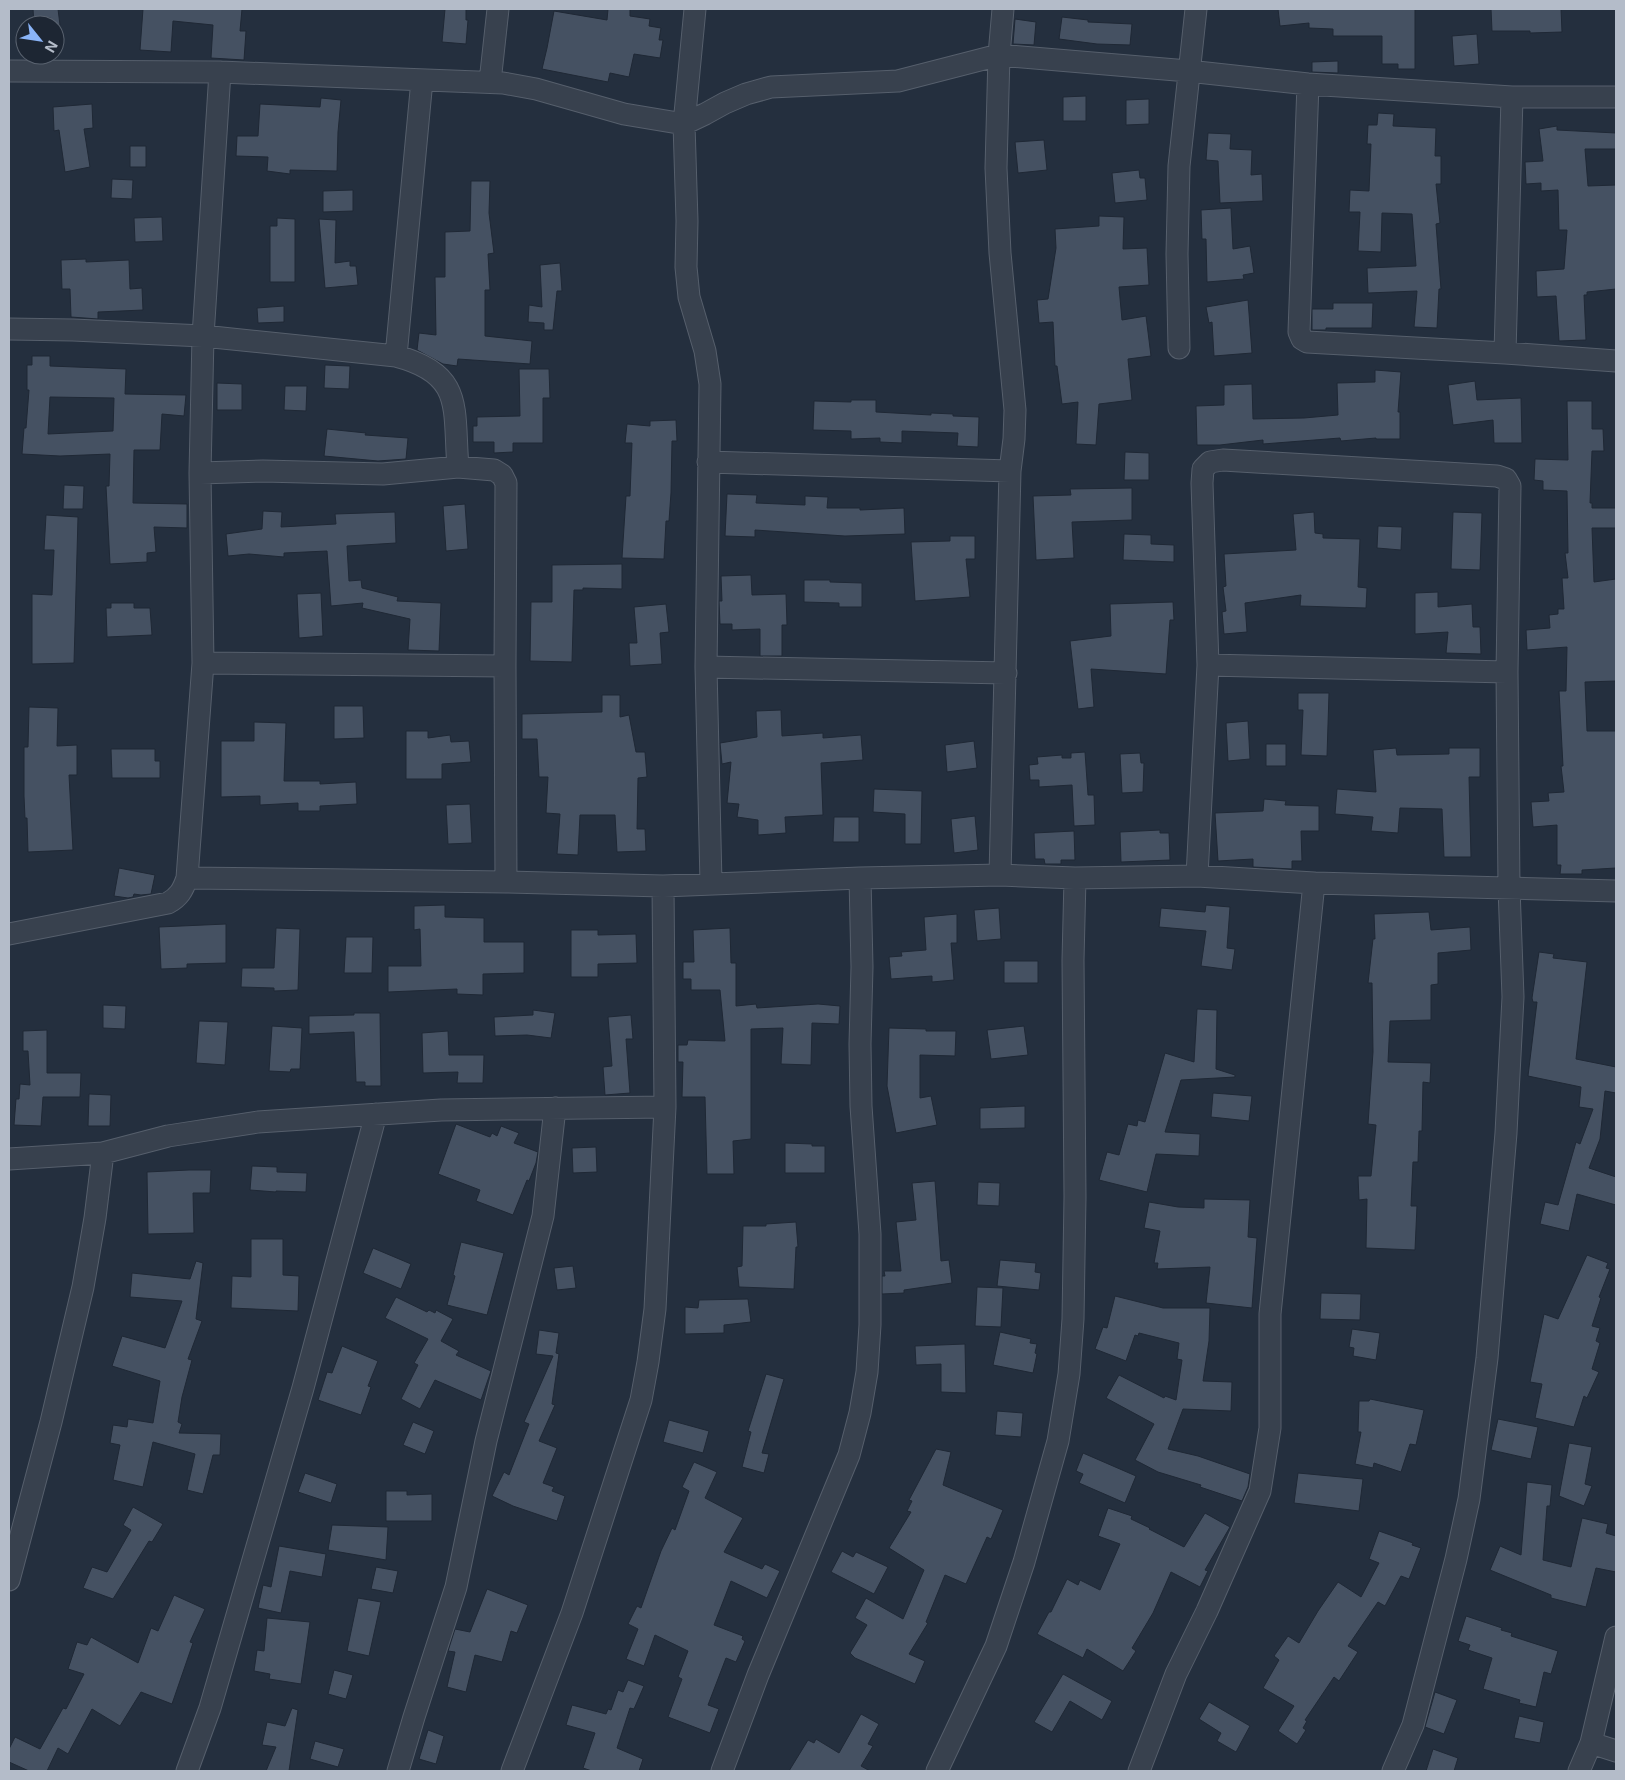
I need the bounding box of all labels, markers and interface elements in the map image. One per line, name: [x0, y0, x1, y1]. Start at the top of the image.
north arrow: [15, 15, 65, 65]
text: N: [42, 38, 62, 56]

